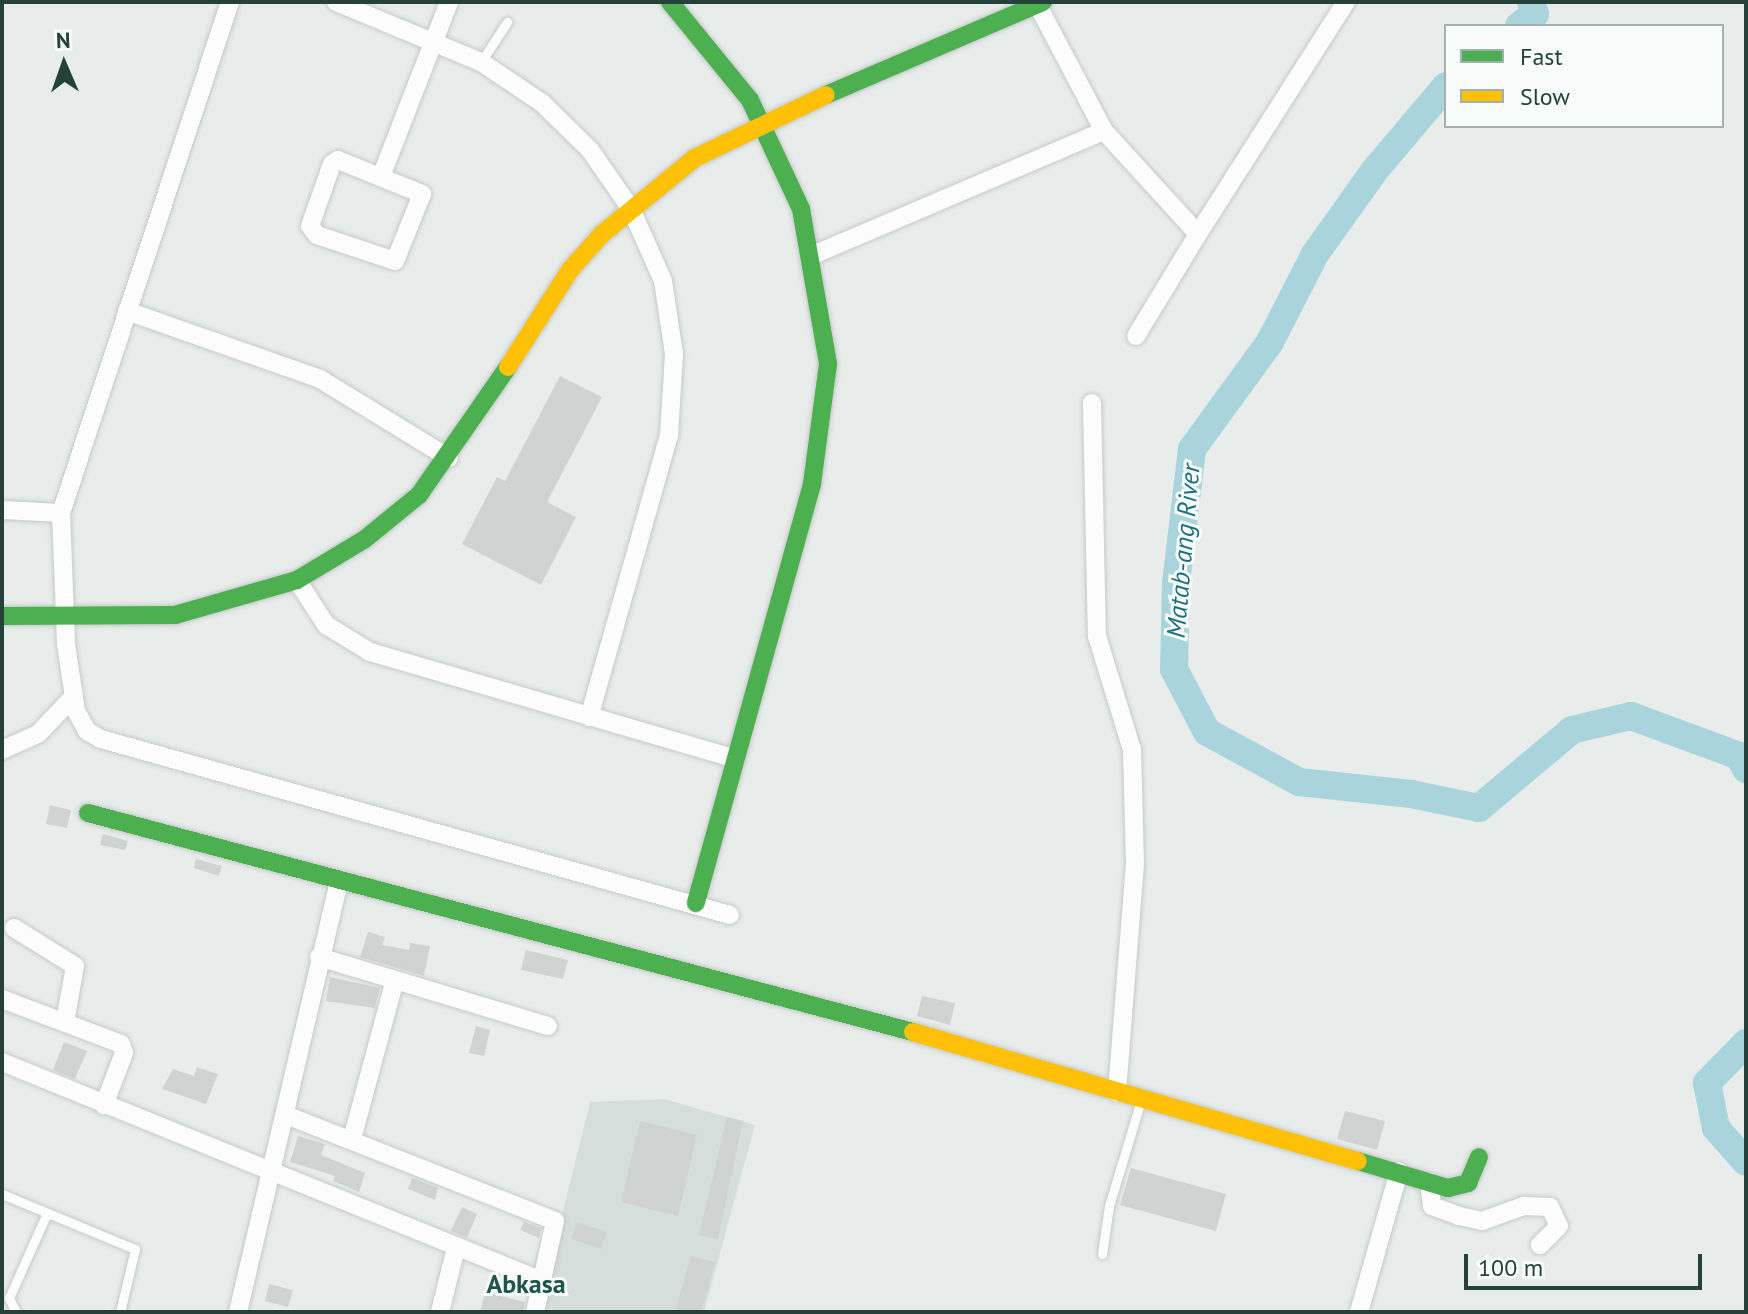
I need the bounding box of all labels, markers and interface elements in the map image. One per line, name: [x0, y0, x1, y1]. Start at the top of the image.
north arrow: [24, 24, 104, 104]
legend: [1444, 24, 1724, 128]
text: N: [55, 26, 71, 54]
text: Fast: [1520, 41, 1563, 72]
text: Slow: [1520, 81, 1570, 112]
water label: Matab-ang River: [1160, 463, 1206, 639]
scale bar: [1468, 1238, 1706, 1288]
text: 100 m: [1478, 1252, 1543, 1283]
district label: Abkasa: [486, 1268, 566, 1300]

